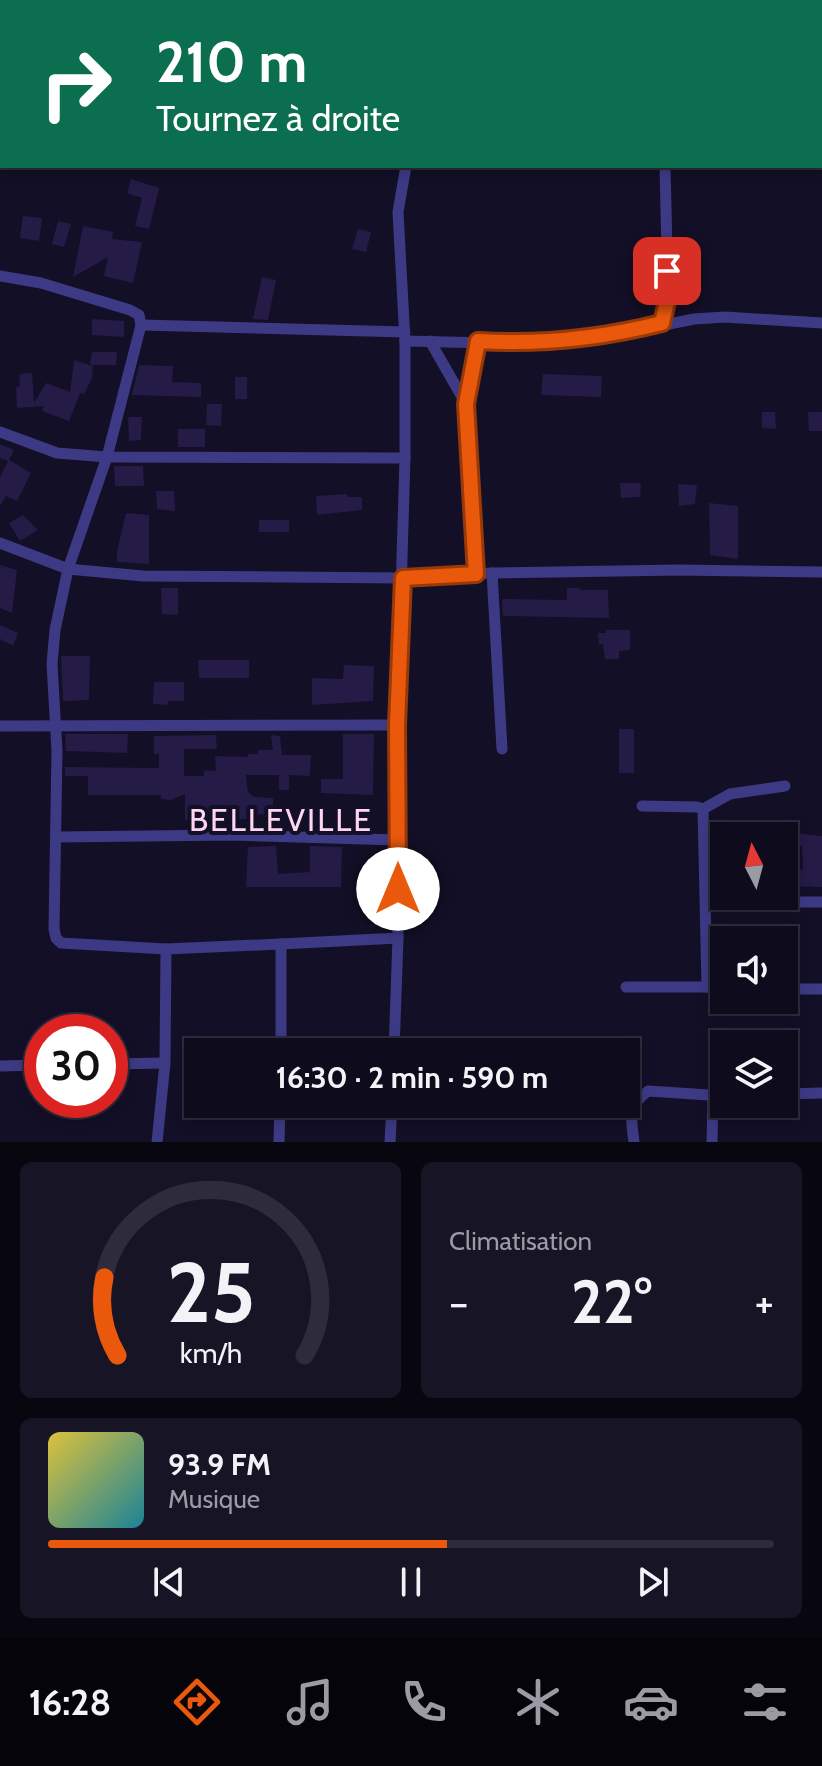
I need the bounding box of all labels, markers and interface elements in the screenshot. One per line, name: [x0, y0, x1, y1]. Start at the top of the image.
text: 210 m: [156, 28, 307, 96]
icon: right: [24, 32, 128, 136]
text: Tournez à droite: [156, 96, 400, 140]
pin: [633, 237, 701, 305]
icon: arrive: [645, 249, 689, 293]
district label: BELLEVILLE: [189, 800, 373, 839]
north arrow: [710, 822, 798, 910]
map controls: [710, 822, 798, 1118]
position arrow: [356, 847, 440, 931]
button: sound: [710, 926, 798, 1014]
speed limit sign: 30: [24, 1014, 128, 1118]
button: layers: [710, 1030, 798, 1118]
text: 16:30 · 2 min · 590 m: [276, 1059, 548, 1096]
text: Climatisation: [449, 1225, 592, 1257]
text: 25: [166, 1242, 255, 1343]
text: 22°: [571, 1265, 652, 1338]
text: −: [449, 1276, 468, 1329]
text: +: [755, 1276, 774, 1329]
text: km/h: [179, 1335, 242, 1370]
text: 93.9 FM: [168, 1446, 271, 1483]
text: Musique: [168, 1483, 260, 1515]
icon: previous: [147, 1560, 191, 1604]
icon: pause: [389, 1560, 433, 1604]
icon: next: [631, 1560, 675, 1604]
icon: directions: [169, 1674, 225, 1730]
icon: music: [282, 1674, 338, 1730]
icon: phone: [396, 1674, 452, 1730]
icon: climate: [510, 1674, 566, 1730]
icon: car: [623, 1674, 679, 1730]
icon: filters: [737, 1674, 793, 1730]
text: 16:28: [29, 1680, 111, 1724]

